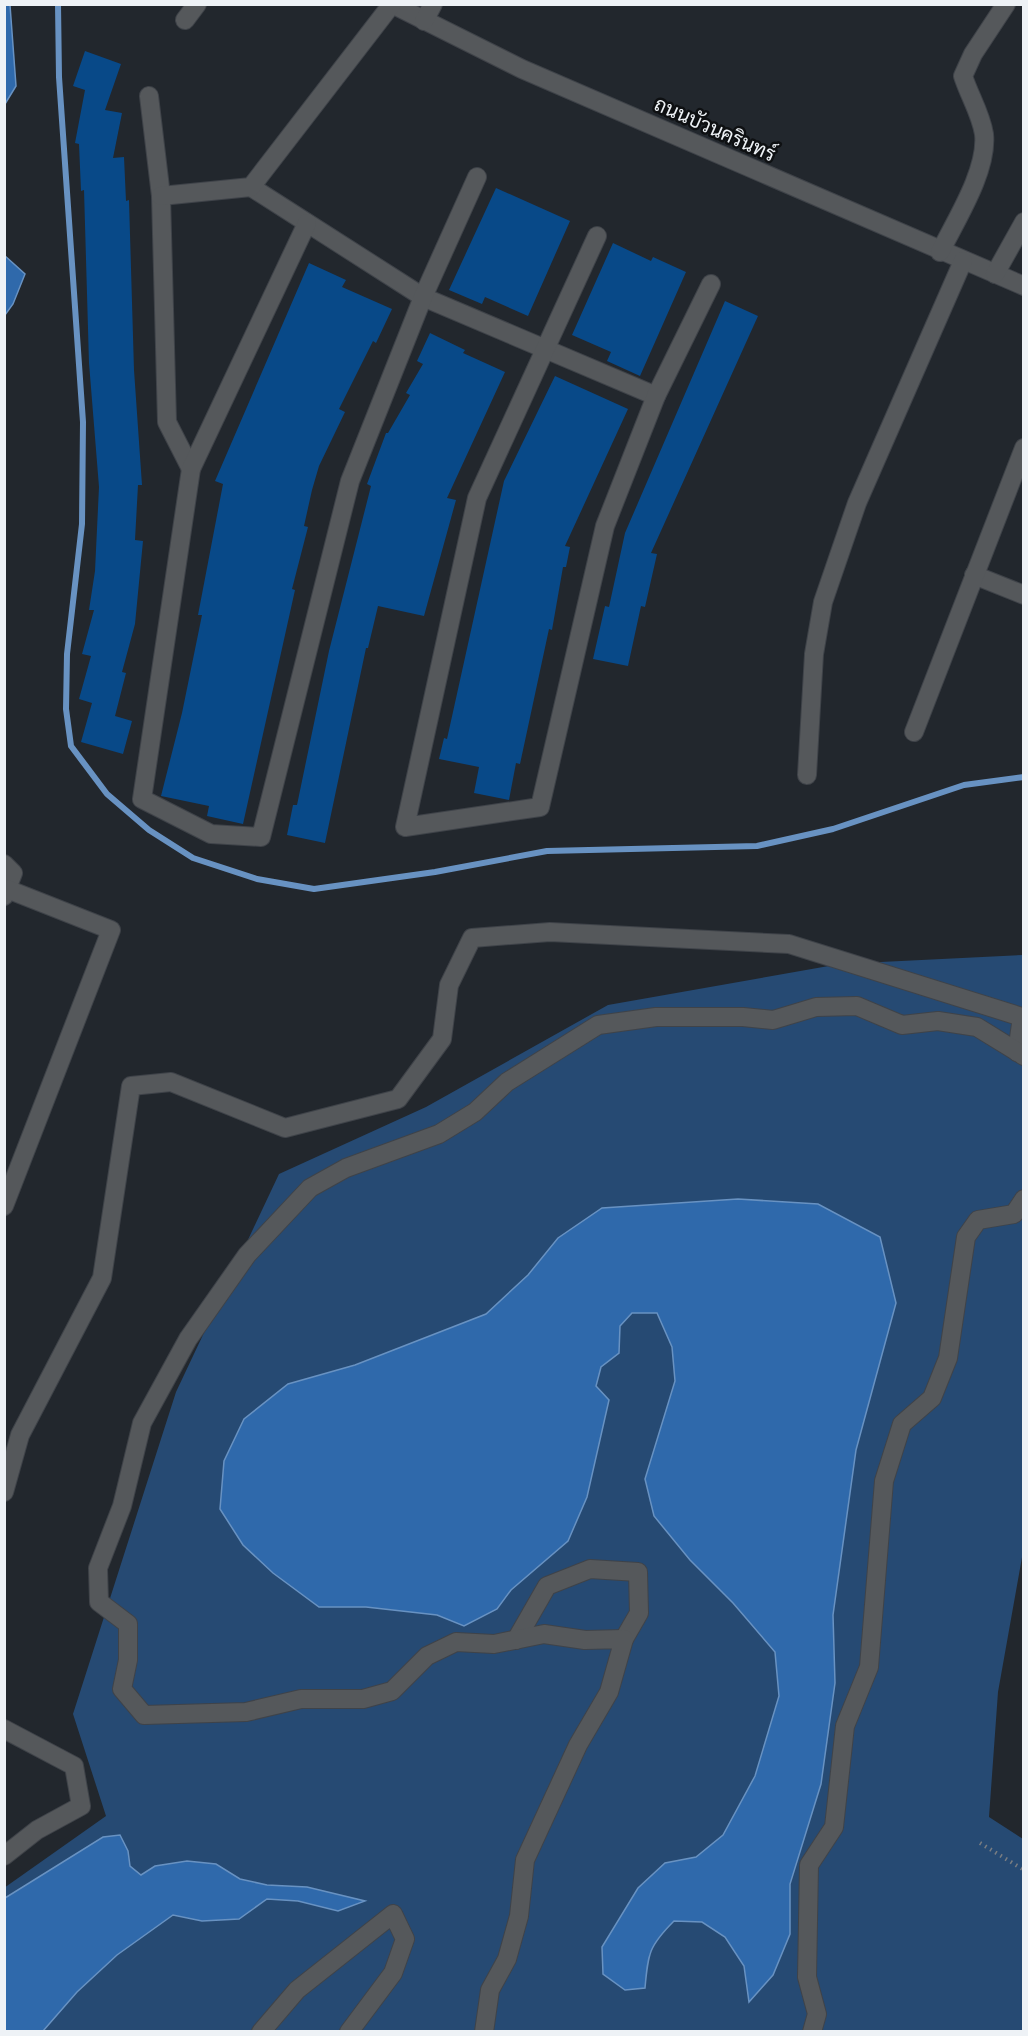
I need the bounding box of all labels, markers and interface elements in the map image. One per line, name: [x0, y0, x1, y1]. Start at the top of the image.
street label: ถนนบัวนครินทร์: [650, 90, 780, 167]

